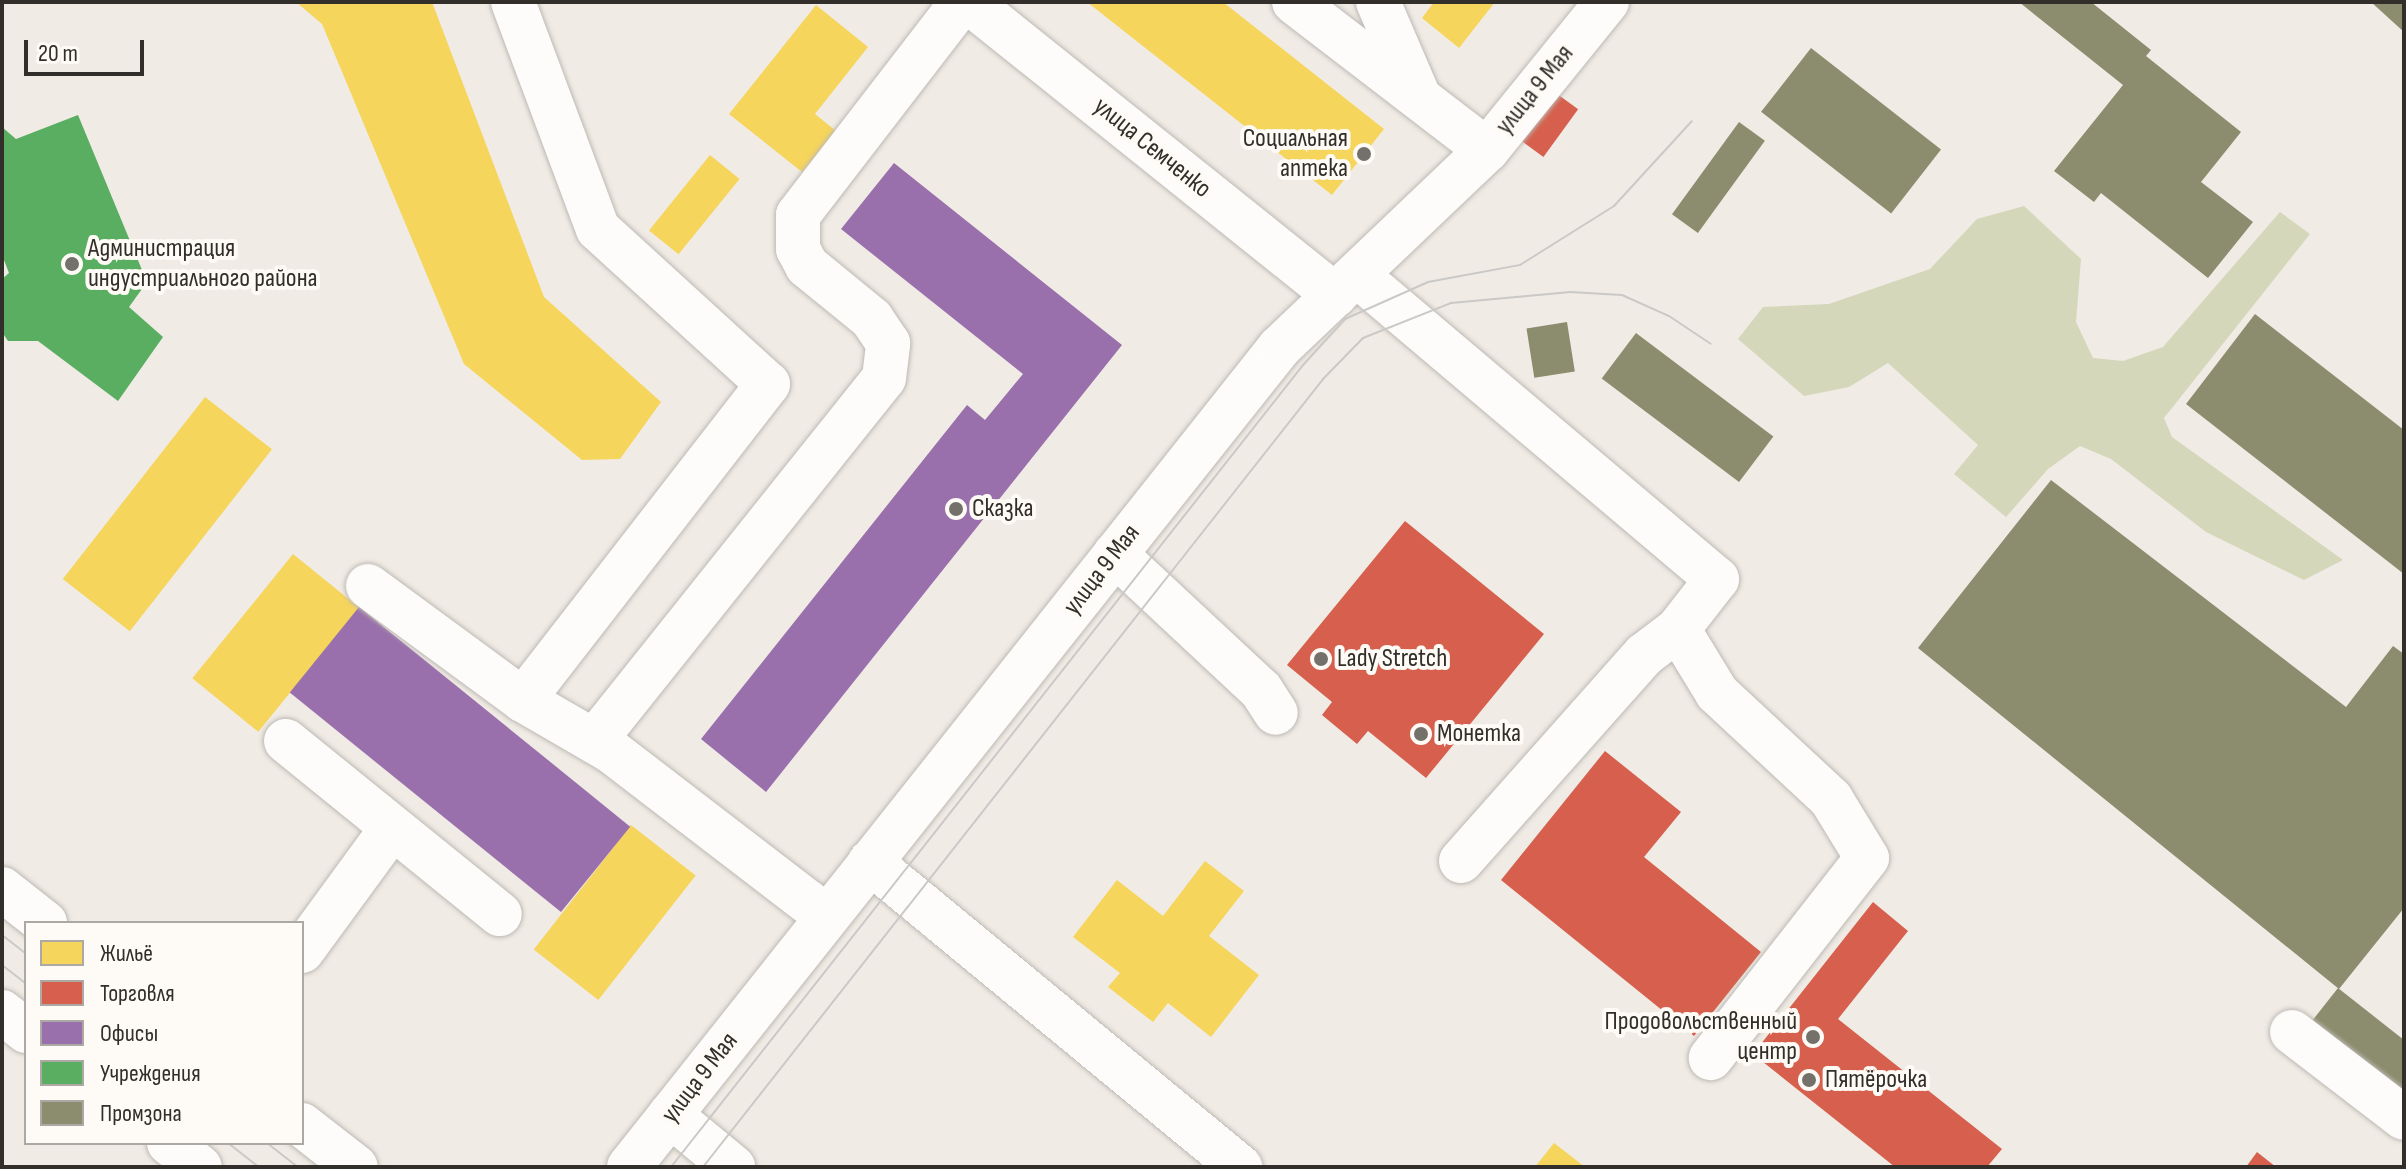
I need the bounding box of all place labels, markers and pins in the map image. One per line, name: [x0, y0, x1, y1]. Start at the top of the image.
place label: Социальная аптека: [1243, 123, 1348, 184]
marker: Социальная аптека: [1355, 145, 1373, 163]
place label: Администрация индустриального района: [88, 233, 318, 294]
marker: Администрация индустриального района: [63, 255, 81, 273]
place label: Сказка: [972, 493, 1033, 525]
marker: Сказка: [947, 500, 965, 518]
place label: Lady Stretch: [1337, 643, 1447, 675]
marker: Lady Stretch: [1312, 650, 1330, 668]
place label: Монетка: [1437, 718, 1521, 750]
marker: Монетка: [1412, 725, 1430, 743]
place label: Продовольственный центр: [1605, 1006, 1797, 1068]
marker: Продовольственный центр: [1804, 1028, 1822, 1046]
place label: Пятёрочка: [1825, 1064, 1927, 1096]
marker: Пятёрочка: [1800, 1071, 1818, 1089]

